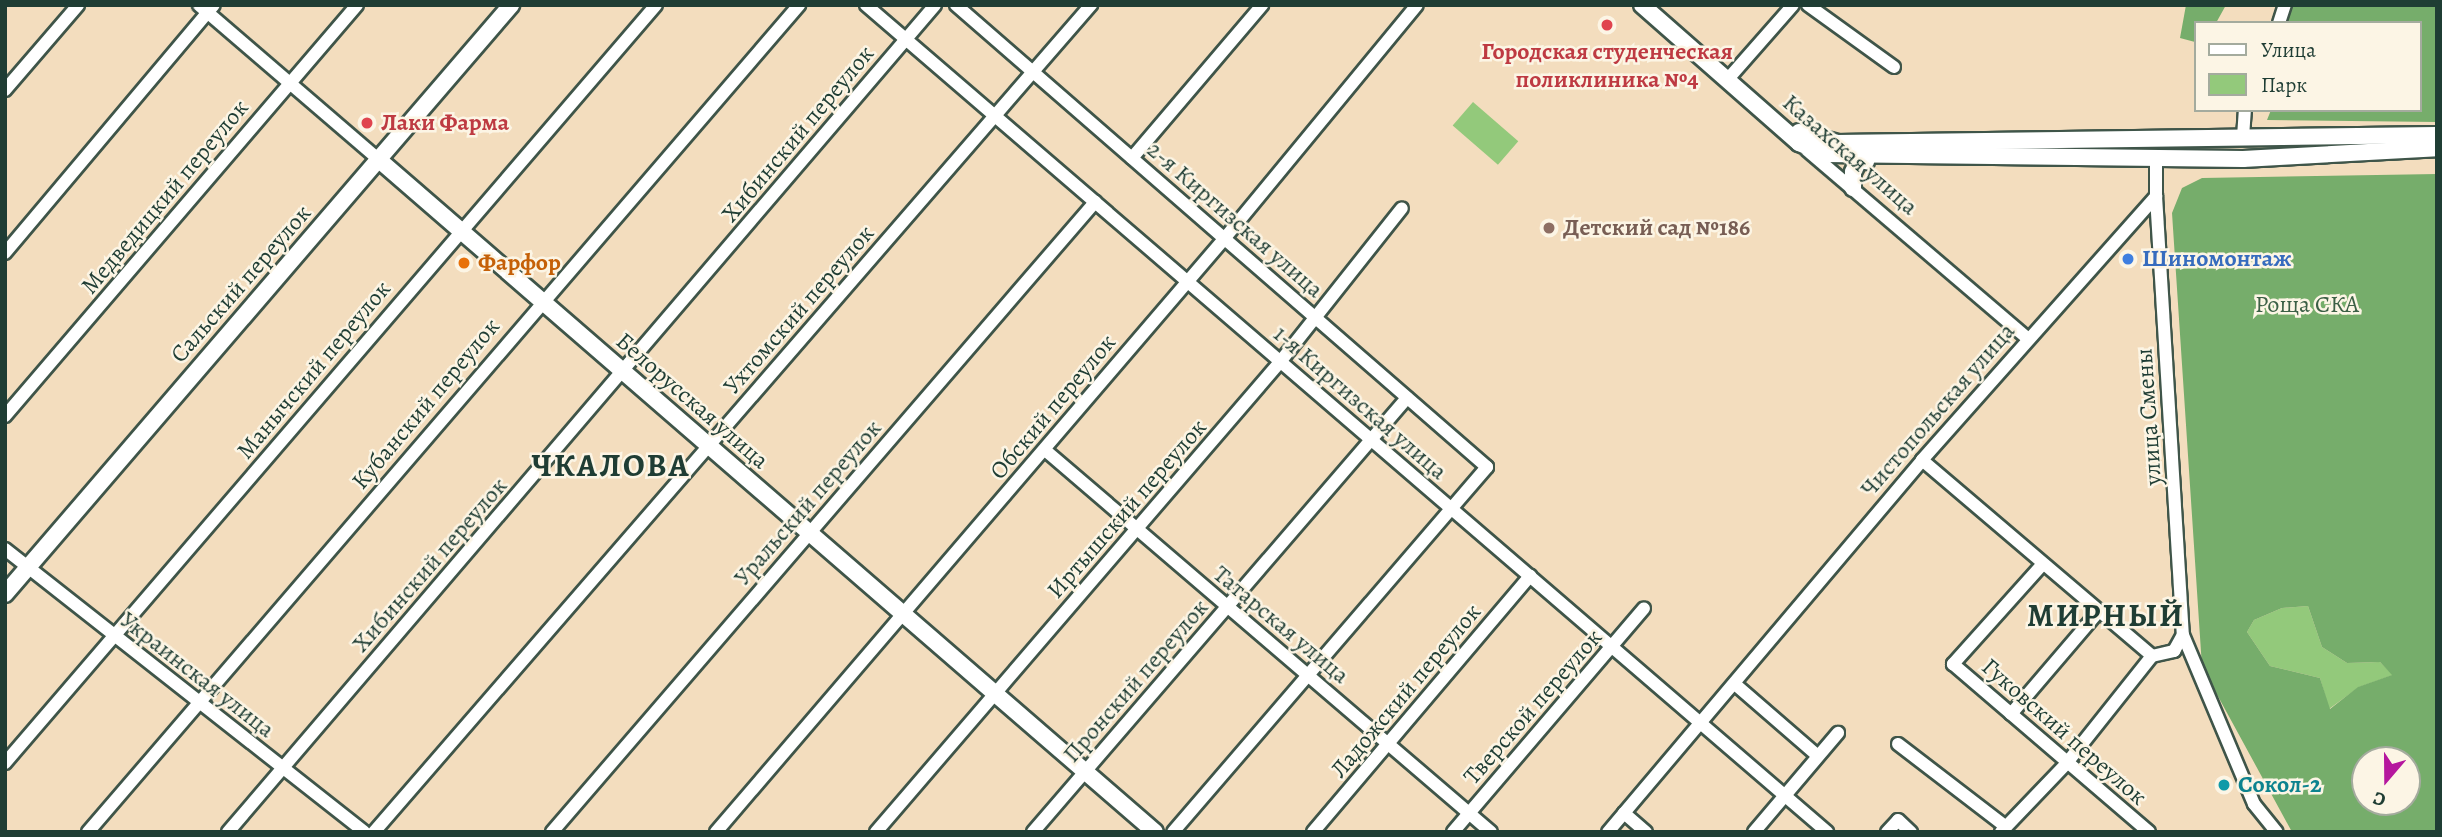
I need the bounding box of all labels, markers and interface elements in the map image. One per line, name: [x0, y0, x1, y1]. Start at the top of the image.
marker: Городская студенческая поликлиника №4: [1597, 15, 1617, 35]
legend: [2194, 21, 2421, 112]
text: Улица: [2261, 36, 2316, 64]
place label: Городская студенческая поликлиника №4: [1481, 38, 1733, 94]
street label: Хибинский переулок: [716, 40, 880, 228]
text: Парк: [2261, 71, 2307, 99]
street label: Казахская улица: [1776, 88, 1924, 222]
street label: Медведицкий переулок: [75, 94, 255, 300]
place label: Лаки Фарма: [381, 109, 509, 137]
marker: Лаки Фарма: [359, 115, 375, 131]
street label: 2-я Киргизская улица: [1141, 136, 1329, 304]
street label: Сальский переулок: [165, 199, 317, 369]
place label: Детский сад №186: [1563, 214, 1750, 242]
street label: Ухтомский переулок: [718, 219, 880, 401]
marker: Детский сад №186: [1541, 220, 1557, 236]
place label: Шиномонтаж: [2142, 245, 2292, 273]
place label: Фарфор: [478, 249, 561, 277]
marker: Шиномонтаж: [2120, 251, 2136, 267]
marker: Фарфор: [456, 255, 472, 271]
street label: Манычский переулок: [231, 275, 397, 465]
park label: Роща СКА: [2255, 291, 2359, 319]
street label: Кубанский переулок: [346, 313, 506, 495]
street label: Чистопольская улица: [1855, 317, 2021, 503]
street label: 1-я Киргизская улица: [1267, 320, 1453, 486]
street label: Белорусская улица: [610, 327, 774, 475]
street label: Обский переулок: [984, 329, 1122, 485]
street label: улица Смены: [2130, 347, 2168, 487]
street label: Иртышский переулок: [1041, 413, 1213, 605]
street label: Уральский переулок: [728, 414, 888, 592]
district label: ЧКАЛОВА: [532, 446, 690, 484]
street label: Хибинский переулок: [346, 472, 514, 658]
street label: Татарская улица: [1207, 560, 1355, 690]
street label: Пронский переулок: [1057, 593, 1215, 769]
district label: МИРНЫЙ: [2028, 596, 2184, 634]
street label: Ладожский переулок: [1325, 598, 1487, 784]
street label: Украинская улица: [114, 606, 280, 744]
street label: Тверской переулок: [1458, 624, 1608, 790]
street label: Гуковский переулок: [1975, 652, 2153, 812]
north arrow: [2351, 746, 2421, 816]
place label: Сокол-2: [2238, 771, 2322, 799]
marker: Сокол-2: [2216, 777, 2232, 793]
text: С: [2370, 785, 2389, 813]

